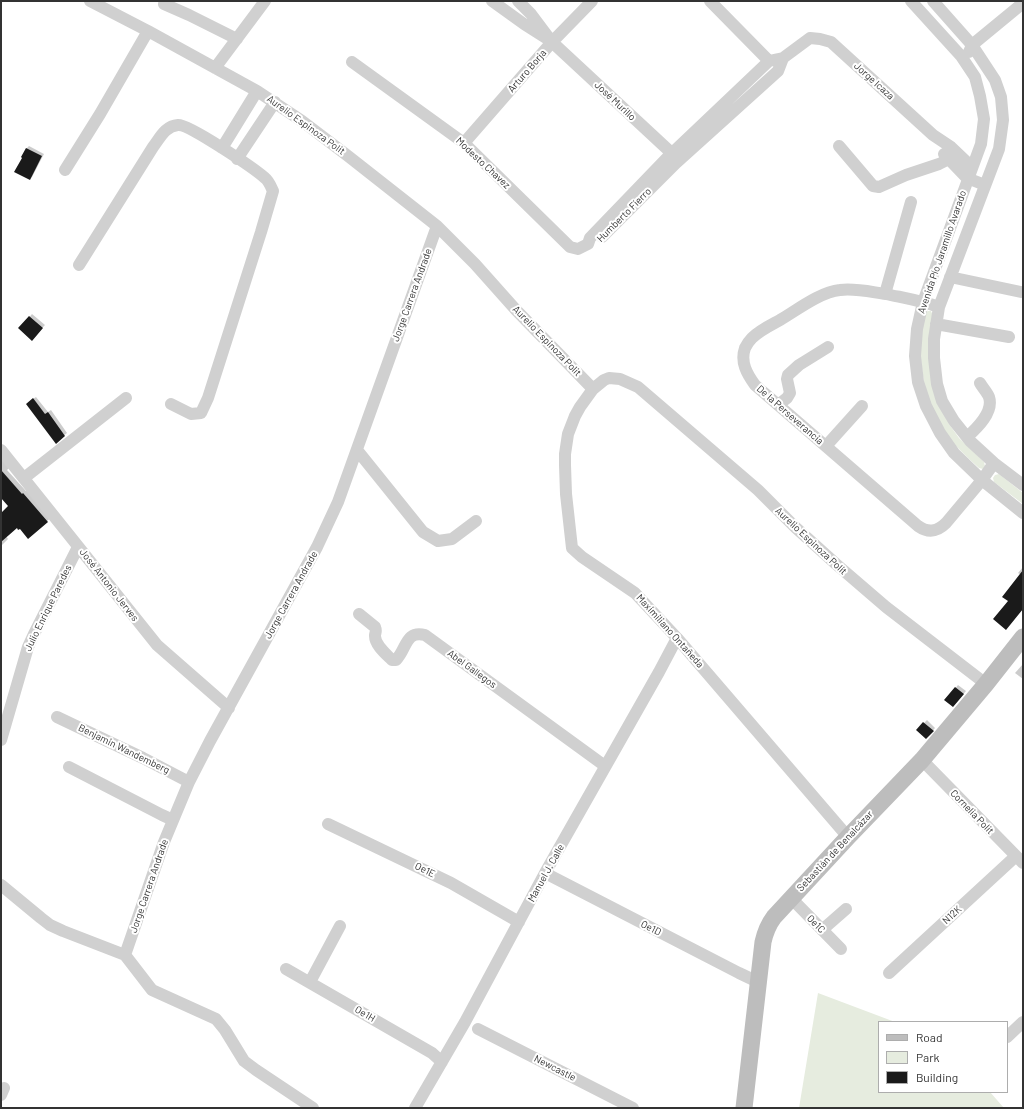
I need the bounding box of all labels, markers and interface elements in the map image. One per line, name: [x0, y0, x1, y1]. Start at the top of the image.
street label: Arturo Borja: [505, 47, 549, 95]
street label: Jorge Icaza: [851, 60, 897, 102]
street label: José Murillo: [592, 79, 638, 123]
street label: Aurelio Espinoza Polit: [265, 93, 347, 157]
street label: Modesto Chavez: [453, 135, 513, 191]
street label: Humberto Fierro: [594, 185, 654, 245]
street label: Avenida Pío Jaramillo Avarado: [915, 189, 969, 315]
street label: Jorge Carrera Andrade: [390, 247, 434, 343]
street label: Aurelio Espinoza Polit: [510, 303, 584, 379]
street label: De la Perseverancia: [754, 383, 826, 447]
street label: Aurelio Espinoza Polit: [773, 505, 849, 577]
street label: José Antonio Jerves: [77, 546, 141, 624]
street label: Jorge Carrera Andrade: [262, 549, 320, 641]
street label: Julio Enrique Paredes: [22, 563, 74, 653]
street label: Maximiliano Ontañeda: [634, 592, 706, 670]
street label: Abel Gallegos: [445, 647, 499, 691]
street label: Benjamin Wandemberg: [76, 722, 172, 776]
street label: Cornelia Polit: [948, 787, 996, 837]
street label: Sebastián de Benalcázar: [794, 808, 876, 894]
street label: Jorge Carrera Andrade: [127, 838, 171, 934]
street label: Manuel J. Calle: [525, 842, 567, 904]
street label: Oe1E: [413, 860, 437, 880]
street label: N12K: [940, 903, 964, 927]
street label: Oe1C: [804, 912, 828, 936]
street label: Oe1D: [639, 918, 663, 938]
street label: Oe1H: [353, 1003, 377, 1025]
legend: [878, 1021, 1008, 1093]
text: Road: [916, 1030, 943, 1044]
text: Park: [916, 1050, 940, 1064]
street label: Newcastle: [532, 1052, 578, 1084]
text: Building: [916, 1070, 958, 1084]

